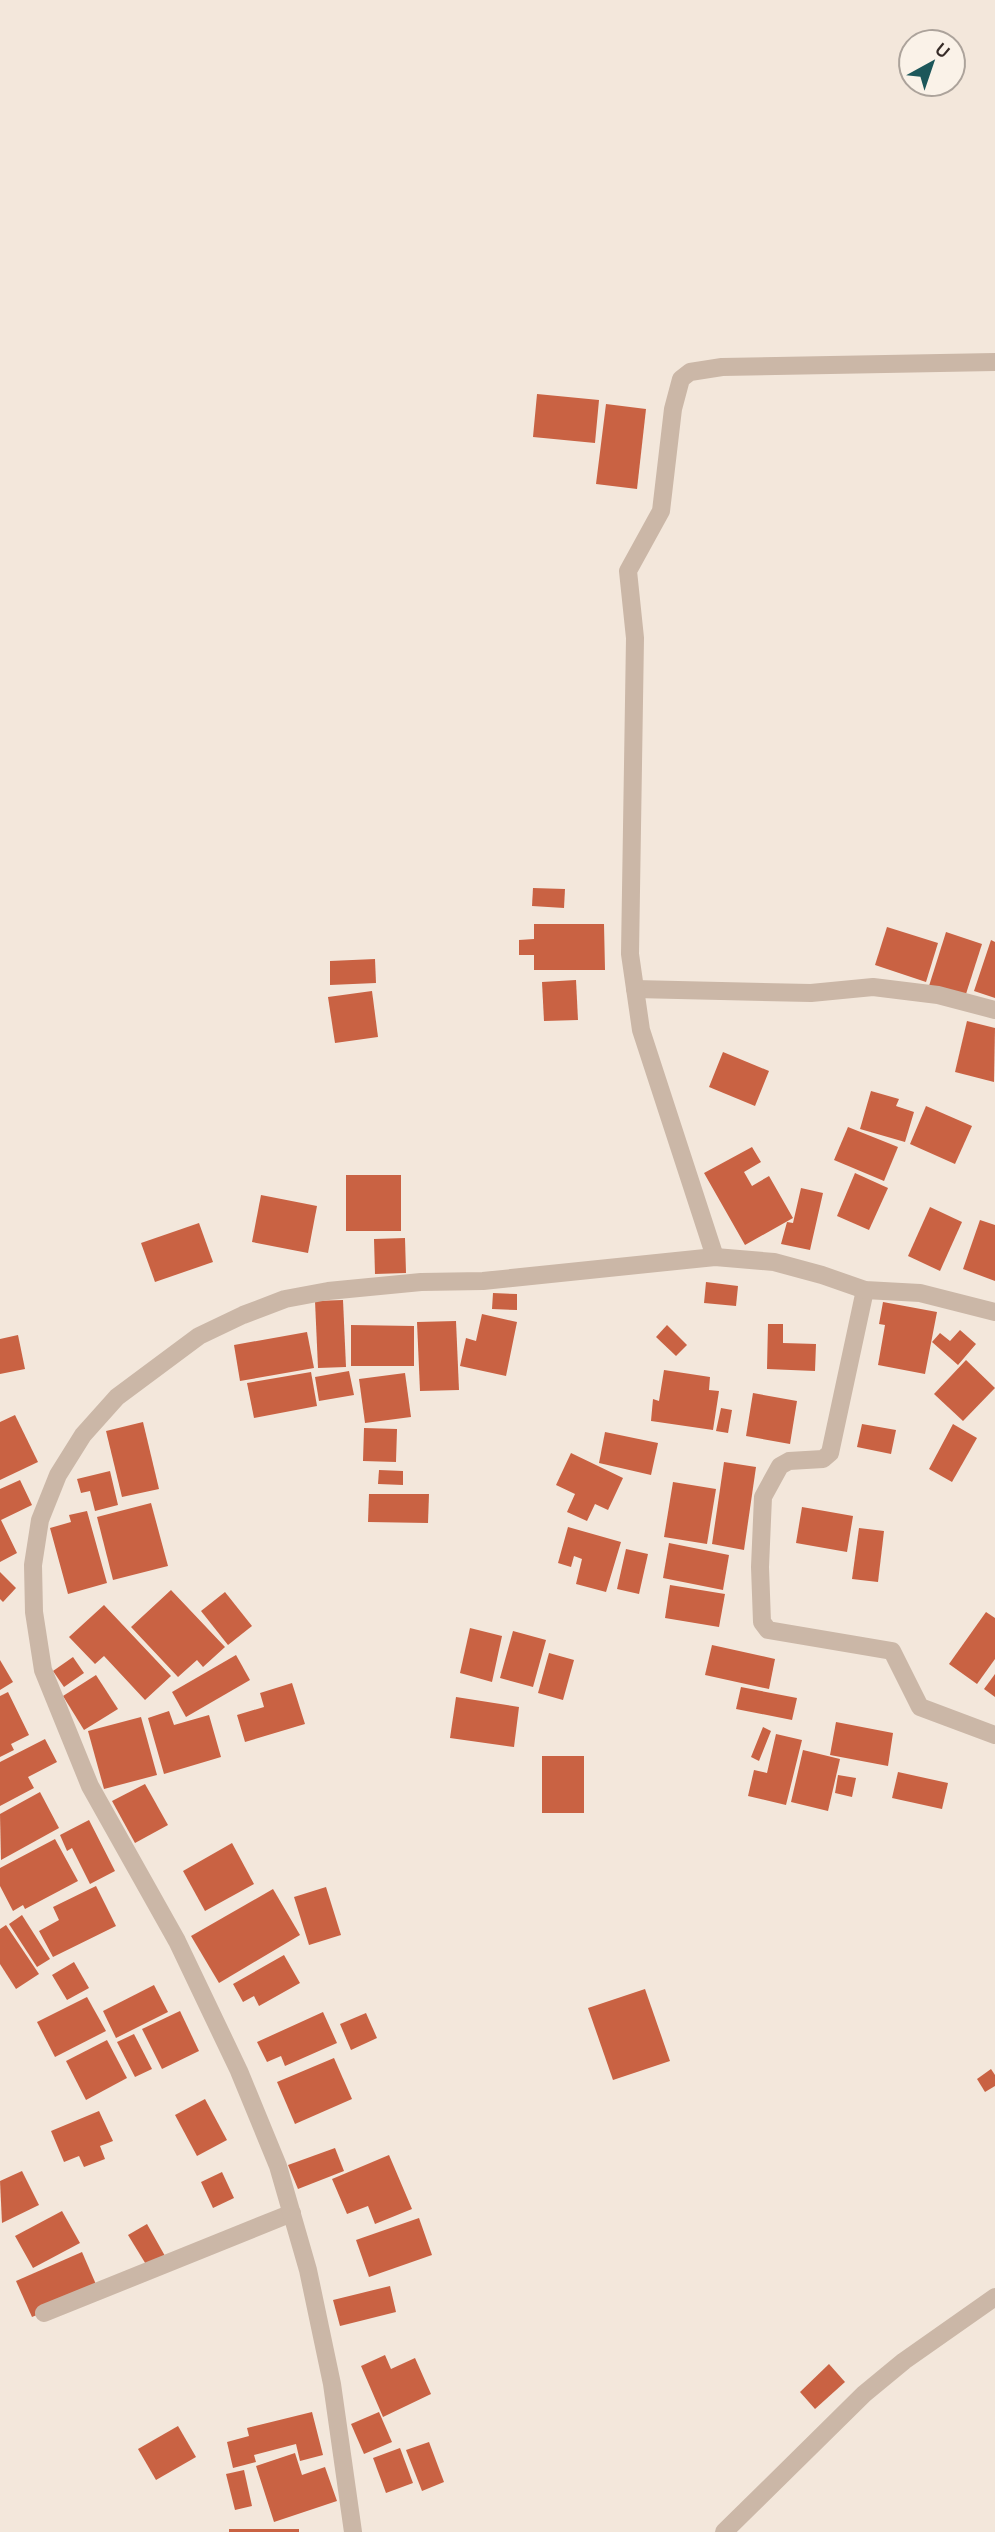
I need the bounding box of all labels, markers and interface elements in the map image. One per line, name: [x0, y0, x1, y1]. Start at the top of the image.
north arrow: [897, 28, 967, 98]
text: U: [930, 38, 954, 63]

